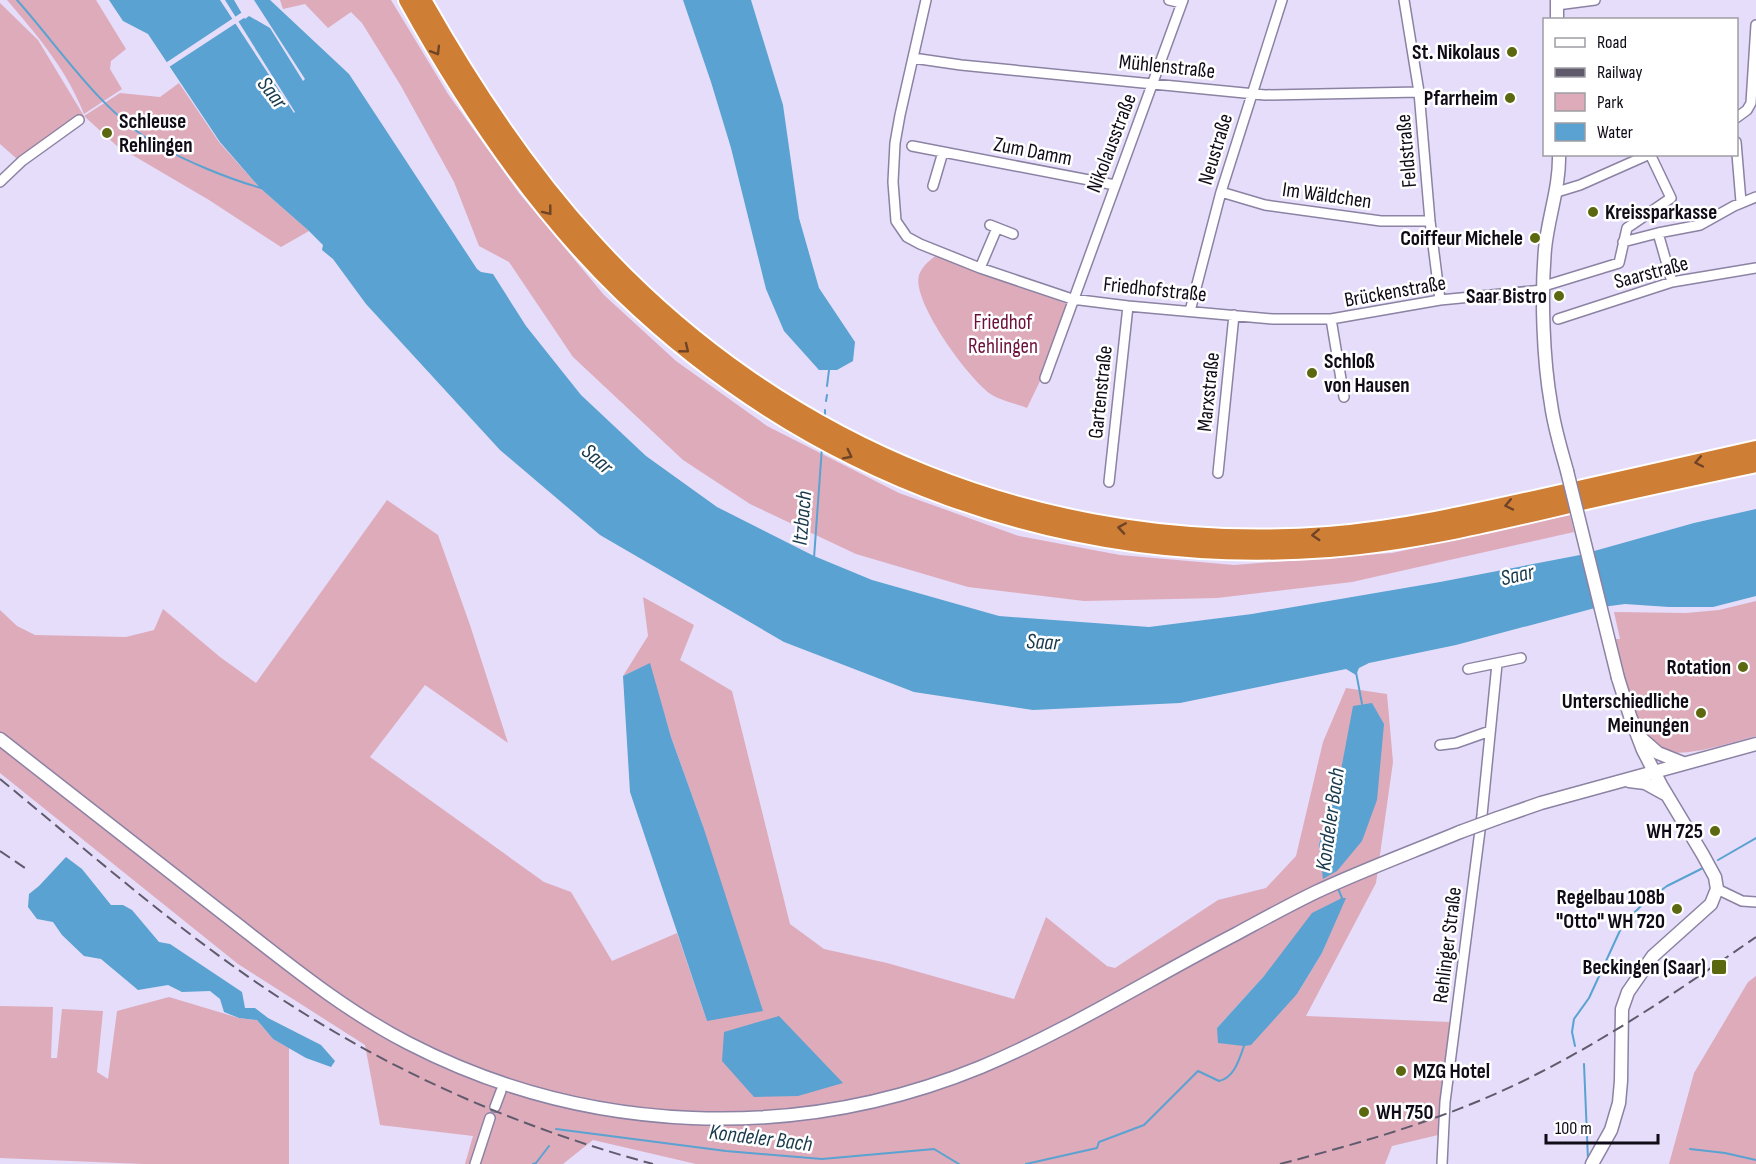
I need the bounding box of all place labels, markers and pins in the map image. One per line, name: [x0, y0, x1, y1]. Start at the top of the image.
place label: St. Nikolaus: [1412, 40, 1500, 65]
marker: St. Nikolaus: [1505, 45, 1519, 59]
place label: Pfarrheim: [1424, 86, 1498, 111]
marker: Pfarrheim: [1503, 91, 1517, 105]
place label: Schleuse Rehlingen: [119, 109, 193, 158]
marker: Schleuse Rehlingen: [100, 126, 114, 140]
place label: Kreissparkasse: [1605, 200, 1717, 225]
marker: Kreissparkasse: [1586, 205, 1600, 219]
place label: Coiffeur Michele: [1400, 226, 1523, 251]
marker: Coiffeur Michele: [1528, 231, 1542, 245]
place label: Saar Bistro: [1466, 284, 1547, 309]
marker: Saar Bistro: [1552, 289, 1566, 303]
place label: Schloß von Hausen: [1324, 349, 1410, 398]
marker: Schloß von Hausen: [1305, 366, 1319, 380]
place label: Rotation: [1667, 655, 1731, 680]
marker: Rotation: [1736, 660, 1750, 674]
place label: Unterschiedliche Meinungen: [1562, 689, 1689, 738]
marker: Unterschiedliche Meinungen: [1694, 706, 1708, 720]
place label: WH 725: [1646, 819, 1703, 844]
marker: WH 725: [1708, 824, 1722, 838]
place label: Regelbau 108b "Otto" WH 720: [1556, 885, 1665, 934]
marker: Regelbau 108b "Otto" WH 720: [1670, 902, 1684, 916]
place label: Beckingen (Saar): [1582, 955, 1706, 980]
marker: Beckingen (Saar): [1710, 958, 1728, 976]
place label: MZG Hotel: [1413, 1059, 1490, 1084]
marker: MZG Hotel: [1394, 1064, 1408, 1078]
place label: WH 750: [1376, 1100, 1434, 1125]
marker: WH 750: [1357, 1105, 1371, 1119]

